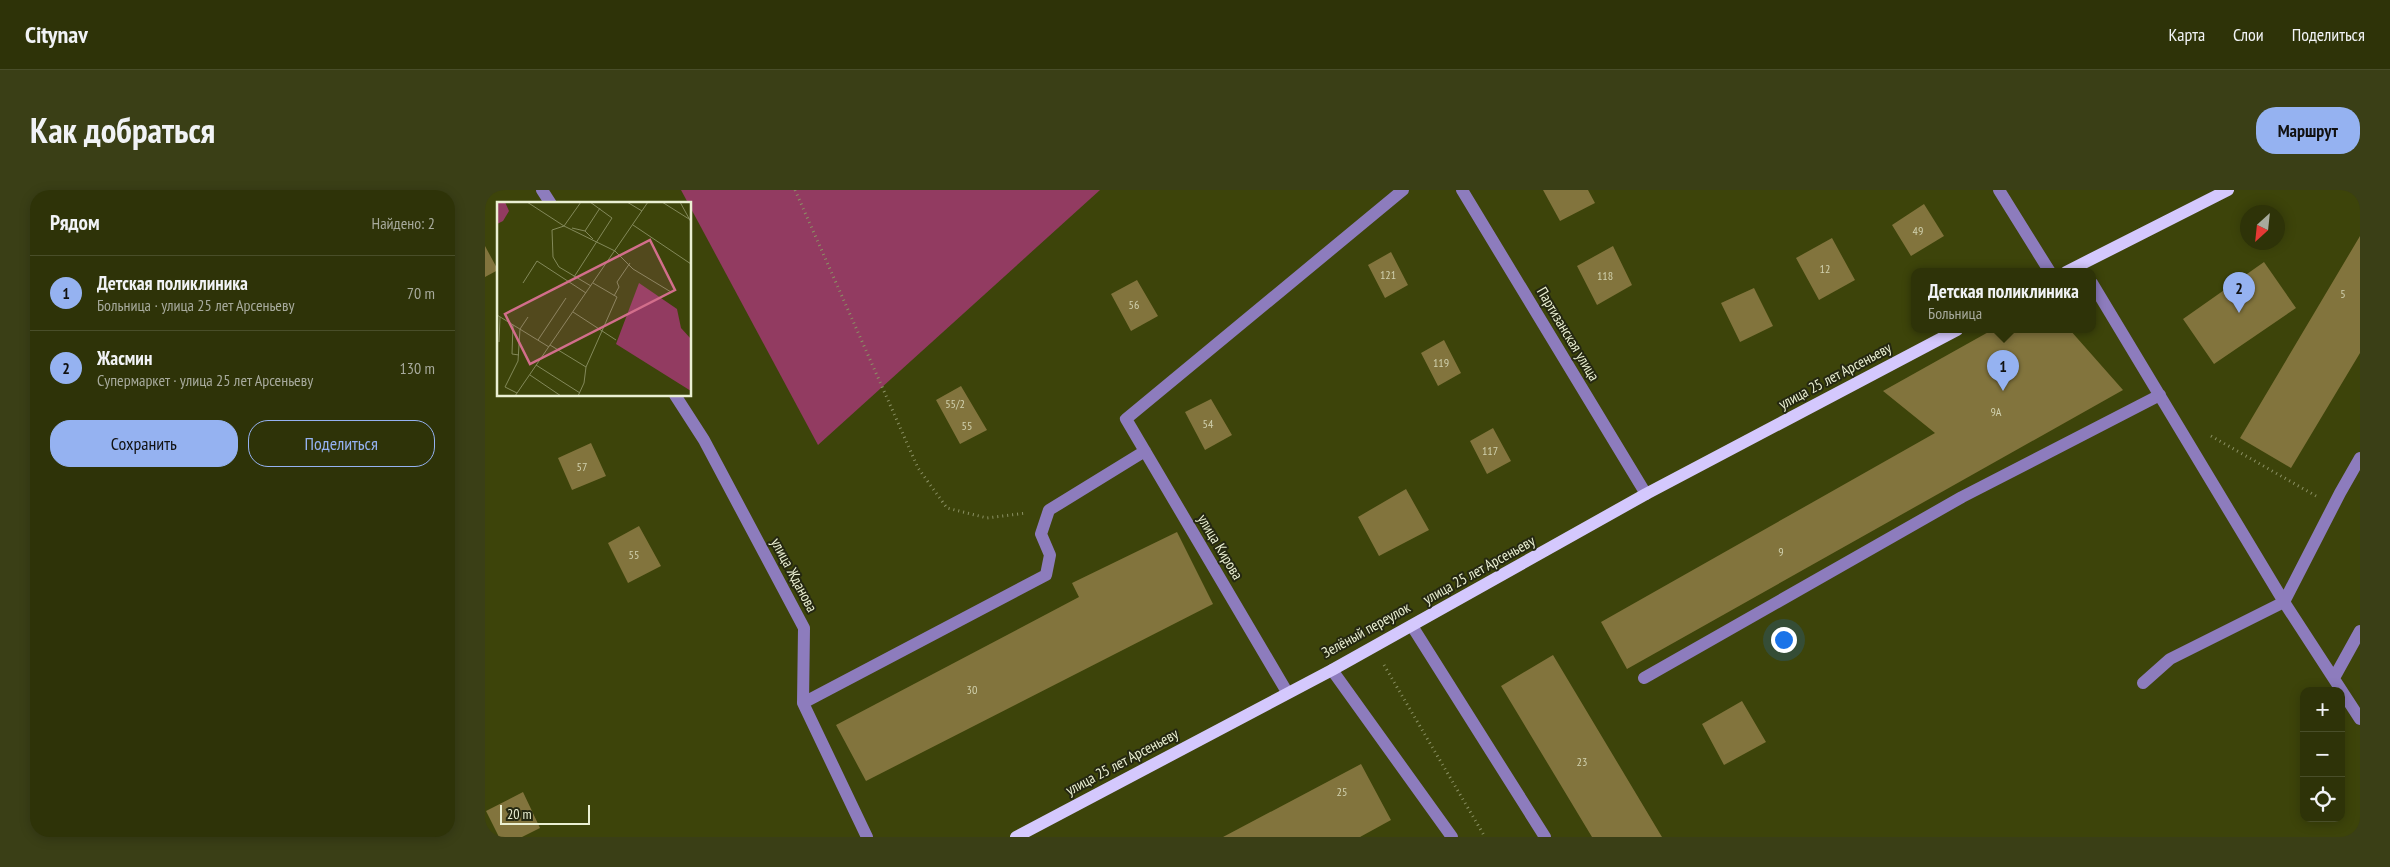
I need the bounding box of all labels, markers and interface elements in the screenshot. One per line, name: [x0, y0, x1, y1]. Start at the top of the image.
text: Citynav: [25, 19, 88, 50]
text: Карта: [2168, 23, 2205, 46]
text: Слои: [2233, 23, 2264, 46]
text: Поделиться: [2292, 23, 2365, 46]
text: Как добраться: [30, 107, 215, 153]
button: Маршрут: [2256, 107, 2360, 154]
inset map: [497, 202, 691, 396]
north arrow: [2240, 205, 2285, 250]
text: Рядом: [50, 209, 100, 236]
text: Найдено: 2: [372, 213, 435, 233]
house number: 49: [1913, 223, 1923, 238]
house number: 12: [1820, 261, 1830, 276]
house number: 121: [1380, 267, 1396, 282]
house number: 118: [1597, 268, 1613, 283]
popup: [1911, 268, 2096, 333]
text: Детская поликлиника: [97, 271, 248, 295]
pin: 2: [2223, 272, 2255, 313]
text: Детская поликлиника: [1928, 279, 2079, 303]
text: 1: [62, 283, 70, 303]
text: 70 m: [407, 283, 435, 303]
street label: Партизанская улица: [1533, 283, 1604, 384]
house number: 5: [2340, 286, 2346, 301]
text: Больница · улица 25 лет Арсеньеву: [97, 295, 294, 315]
house number: 56: [1129, 297, 1139, 312]
text: Больница: [1928, 303, 1982, 323]
street label: улица 25 лет Арсеньеву: [1775, 338, 1895, 413]
text: Жасмин: [97, 346, 152, 370]
pin: 1: [1987, 350, 2019, 391]
house number: 119: [1433, 355, 1449, 370]
text: 2: [62, 358, 70, 378]
text: 130 m: [400, 358, 435, 378]
text: Супермаркет · улица 25 лет Арсеньеву: [97, 370, 313, 390]
house number: 55/2: [945, 396, 965, 411]
house number: 9А: [1990, 404, 2002, 419]
house number: 54: [1203, 416, 1214, 431]
house number: 55: [962, 418, 972, 433]
button: Сохранить: [50, 420, 238, 467]
button: Поделиться: [248, 420, 435, 467]
house number: 117: [1482, 443, 1498, 458]
house number: 57: [577, 459, 587, 474]
street label: улица Кирова: [1193, 511, 1247, 583]
street label: улица 25 лет Арсеньеву: [1420, 531, 1538, 608]
street label: улица Жданова: [767, 534, 822, 615]
house number: 9: [1778, 544, 1784, 559]
house number: 55: [629, 547, 639, 562]
street label: Зелёный переулок: [1318, 597, 1413, 662]
your location: [1771, 627, 1797, 653]
house number: 30: [967, 682, 977, 697]
map controls: [2300, 687, 2345, 822]
button: +: [2300, 687, 2345, 732]
street label: улица 25 лет Арсеньеву: [1062, 724, 1182, 799]
button: −: [2300, 732, 2345, 777]
house number: 23: [1577, 754, 1587, 769]
button: locate: [2300, 777, 2345, 822]
house number: 25: [1337, 784, 1347, 799]
scale bar: [500, 802, 590, 825]
text: 20 m: [507, 805, 532, 823]

